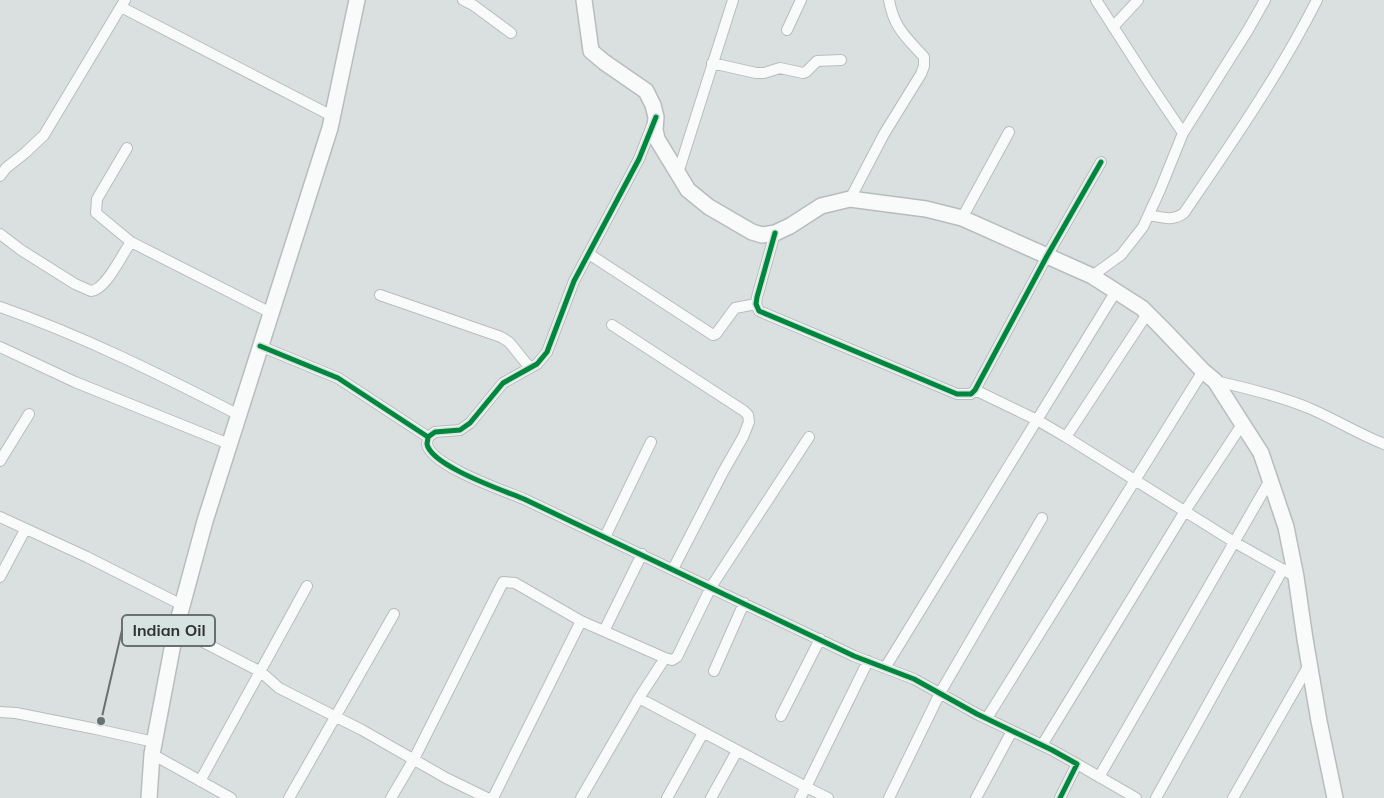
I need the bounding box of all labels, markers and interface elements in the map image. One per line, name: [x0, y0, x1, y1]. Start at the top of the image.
callout: Indian Oil: [122, 615, 215, 646]
text: Indian Oil: [132, 620, 206, 640]

